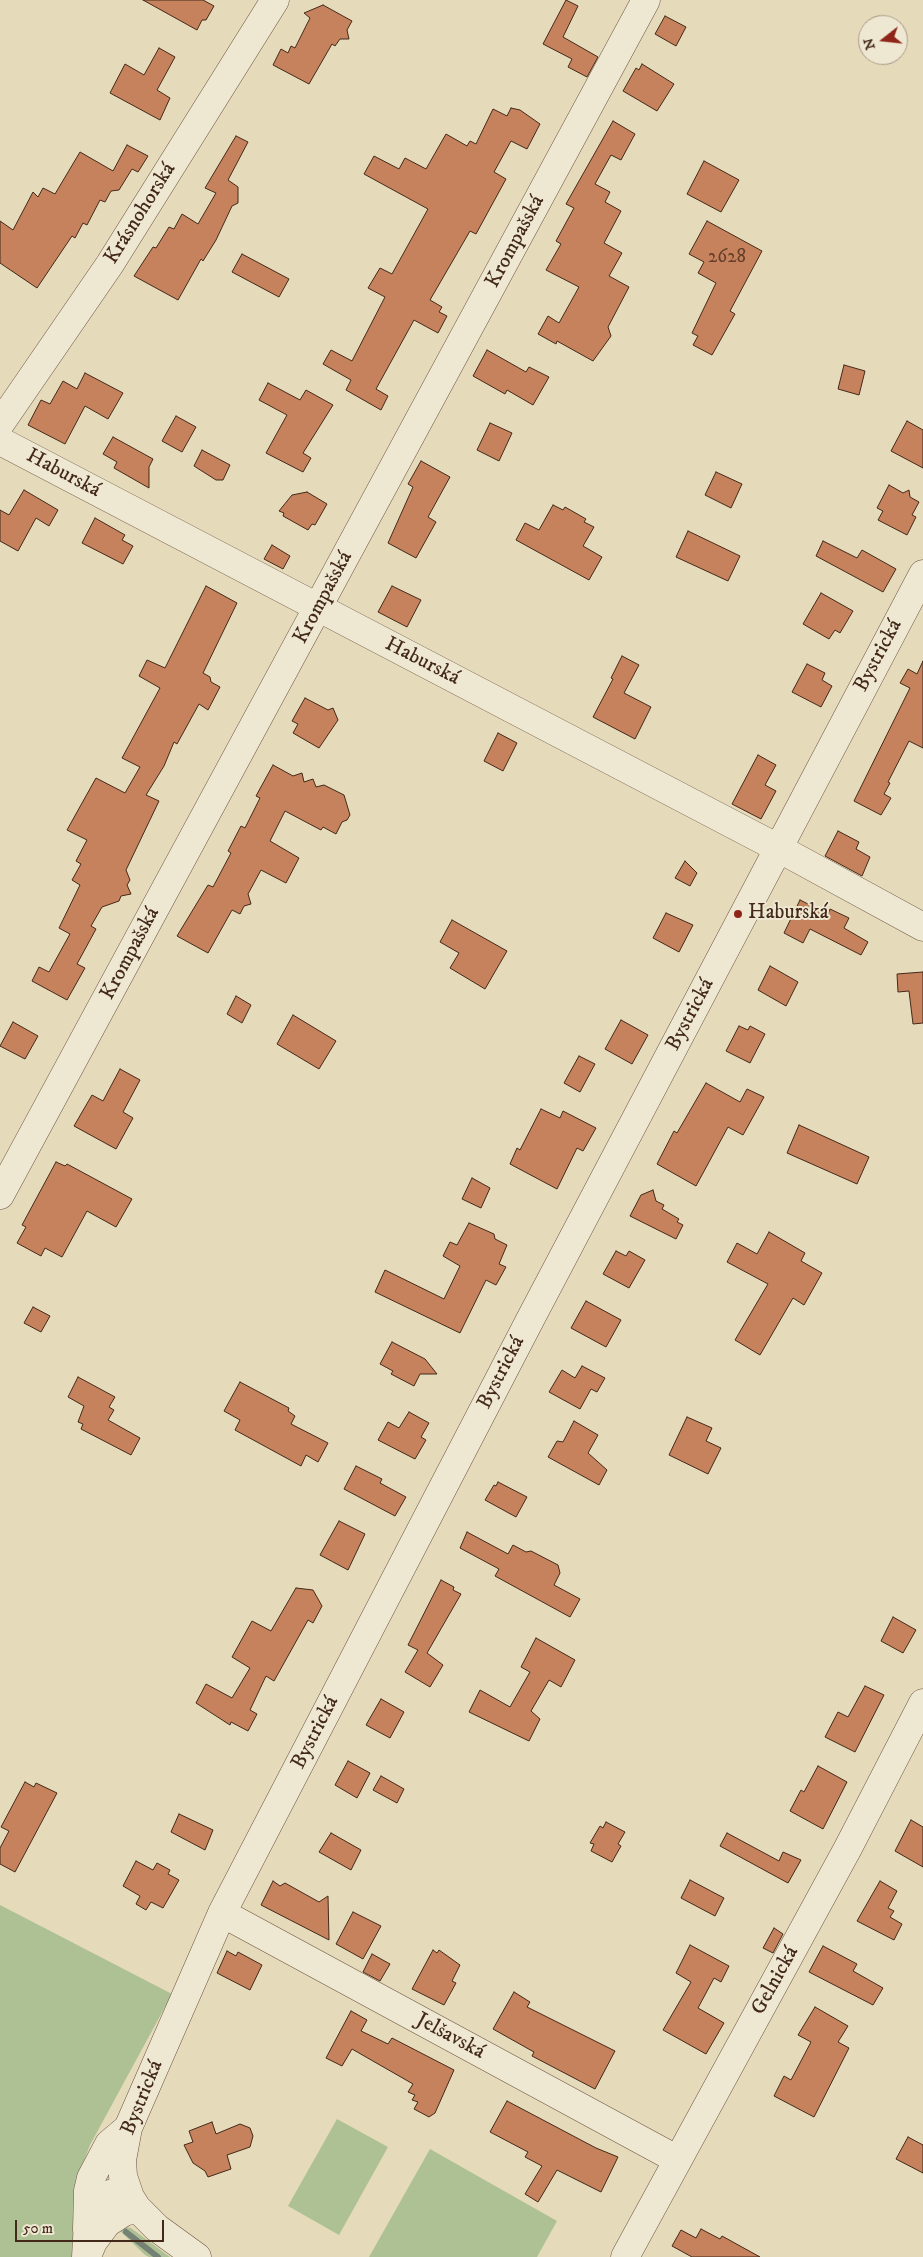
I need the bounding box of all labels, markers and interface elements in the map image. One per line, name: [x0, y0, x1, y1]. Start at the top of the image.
north arrow: [858, 15, 908, 65]
text: N: [859, 36, 880, 52]
street label: Krásnohorská: [100, 159, 182, 269]
street label: Krompašská: [481, 191, 551, 293]
house number: 2628: [708, 247, 746, 269]
street label: Haburská: [21, 444, 105, 504]
street label: Krompašská: [289, 547, 359, 649]
street label: Bystrická: [849, 615, 909, 697]
street label: Haburská: [380, 632, 464, 692]
place label: Haburská: [748, 901, 829, 927]
street label: Krompašská: [96, 903, 166, 1005]
marker: Haburská: [732, 908, 744, 920]
street label: Bystrická: [661, 974, 721, 1056]
street label: Bystrická: [473, 1332, 531, 1414]
street label: Bystrická: [287, 1692, 345, 1774]
street label: Gelnická: [747, 1942, 805, 2020]
street label: Jelšavská: [411, 2008, 489, 2066]
street label: Bystrická: [117, 2057, 169, 2139]
scale bar: [18, 2210, 166, 2242]
text: 50 m: [23, 2219, 53, 2238]

